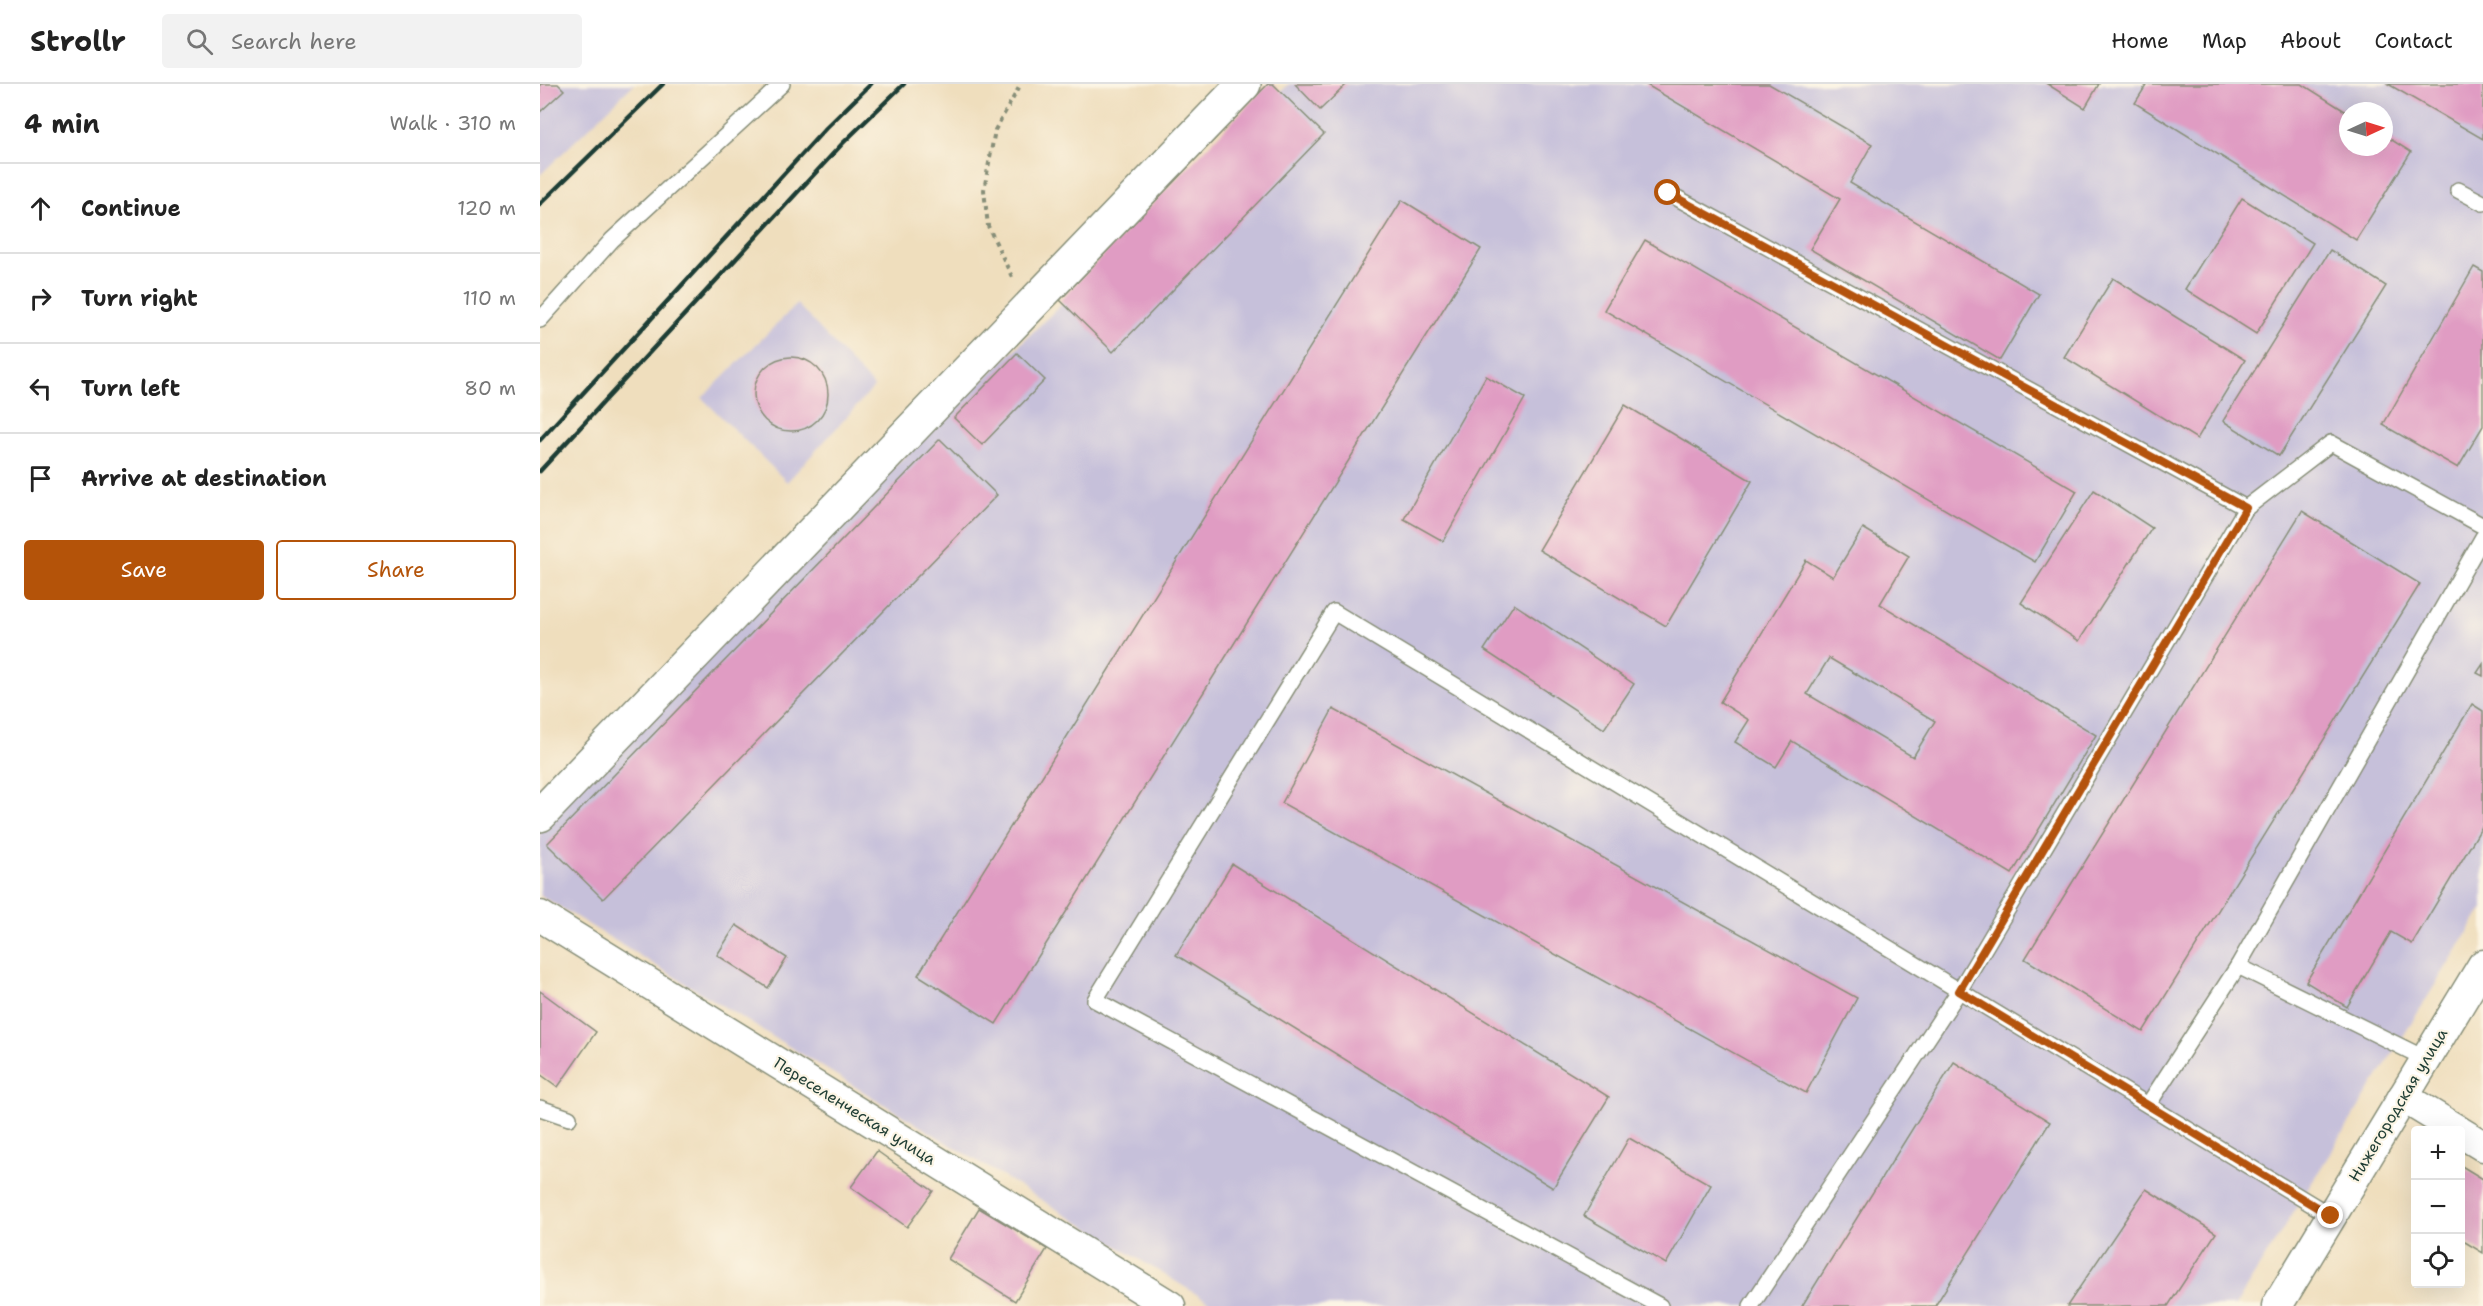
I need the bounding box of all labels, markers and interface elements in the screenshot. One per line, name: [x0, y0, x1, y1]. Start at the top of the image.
search box: [162, 14, 582, 68]
text: Strollr: [30, 22, 126, 60]
icon: search: [183, 25, 216, 58]
text: Search here: [231, 27, 357, 56]
text: Home: [2111, 27, 2169, 55]
text: Map: [2202, 27, 2247, 55]
text: About: [2280, 27, 2341, 55]
text: Contact: [2374, 27, 2453, 55]
north arrow: [2339, 102, 2393, 156]
text: 4 min: [24, 106, 100, 141]
text: Walk · 310 m: [390, 110, 516, 136]
route start: [1654, 179, 1680, 205]
icon: ahead: [24, 192, 57, 225]
text: Continue: [81, 194, 181, 223]
text: 120 m: [457, 195, 516, 221]
icon: right: [24, 282, 57, 315]
text: Turn right: [81, 284, 198, 313]
text: 110 m: [462, 285, 516, 311]
icon: left: [24, 372, 57, 405]
text: Turn left: [81, 374, 180, 403]
text: 80 m: [464, 375, 516, 401]
icon: arrive: [24, 462, 57, 495]
text: Arrive at destination: [81, 464, 327, 493]
button: Save: [24, 540, 264, 600]
button: Share: [276, 540, 516, 600]
street label: Нижегородская улица: [2344, 1024, 2452, 1186]
street label: Переселенческая улица: [770, 1052, 940, 1170]
map controls: [2411, 1126, 2465, 1288]
button: +: [2411, 1126, 2465, 1180]
button: −: [2411, 1180, 2465, 1234]
route end: [2317, 1202, 2343, 1228]
button: locate: [2411, 1234, 2465, 1288]

